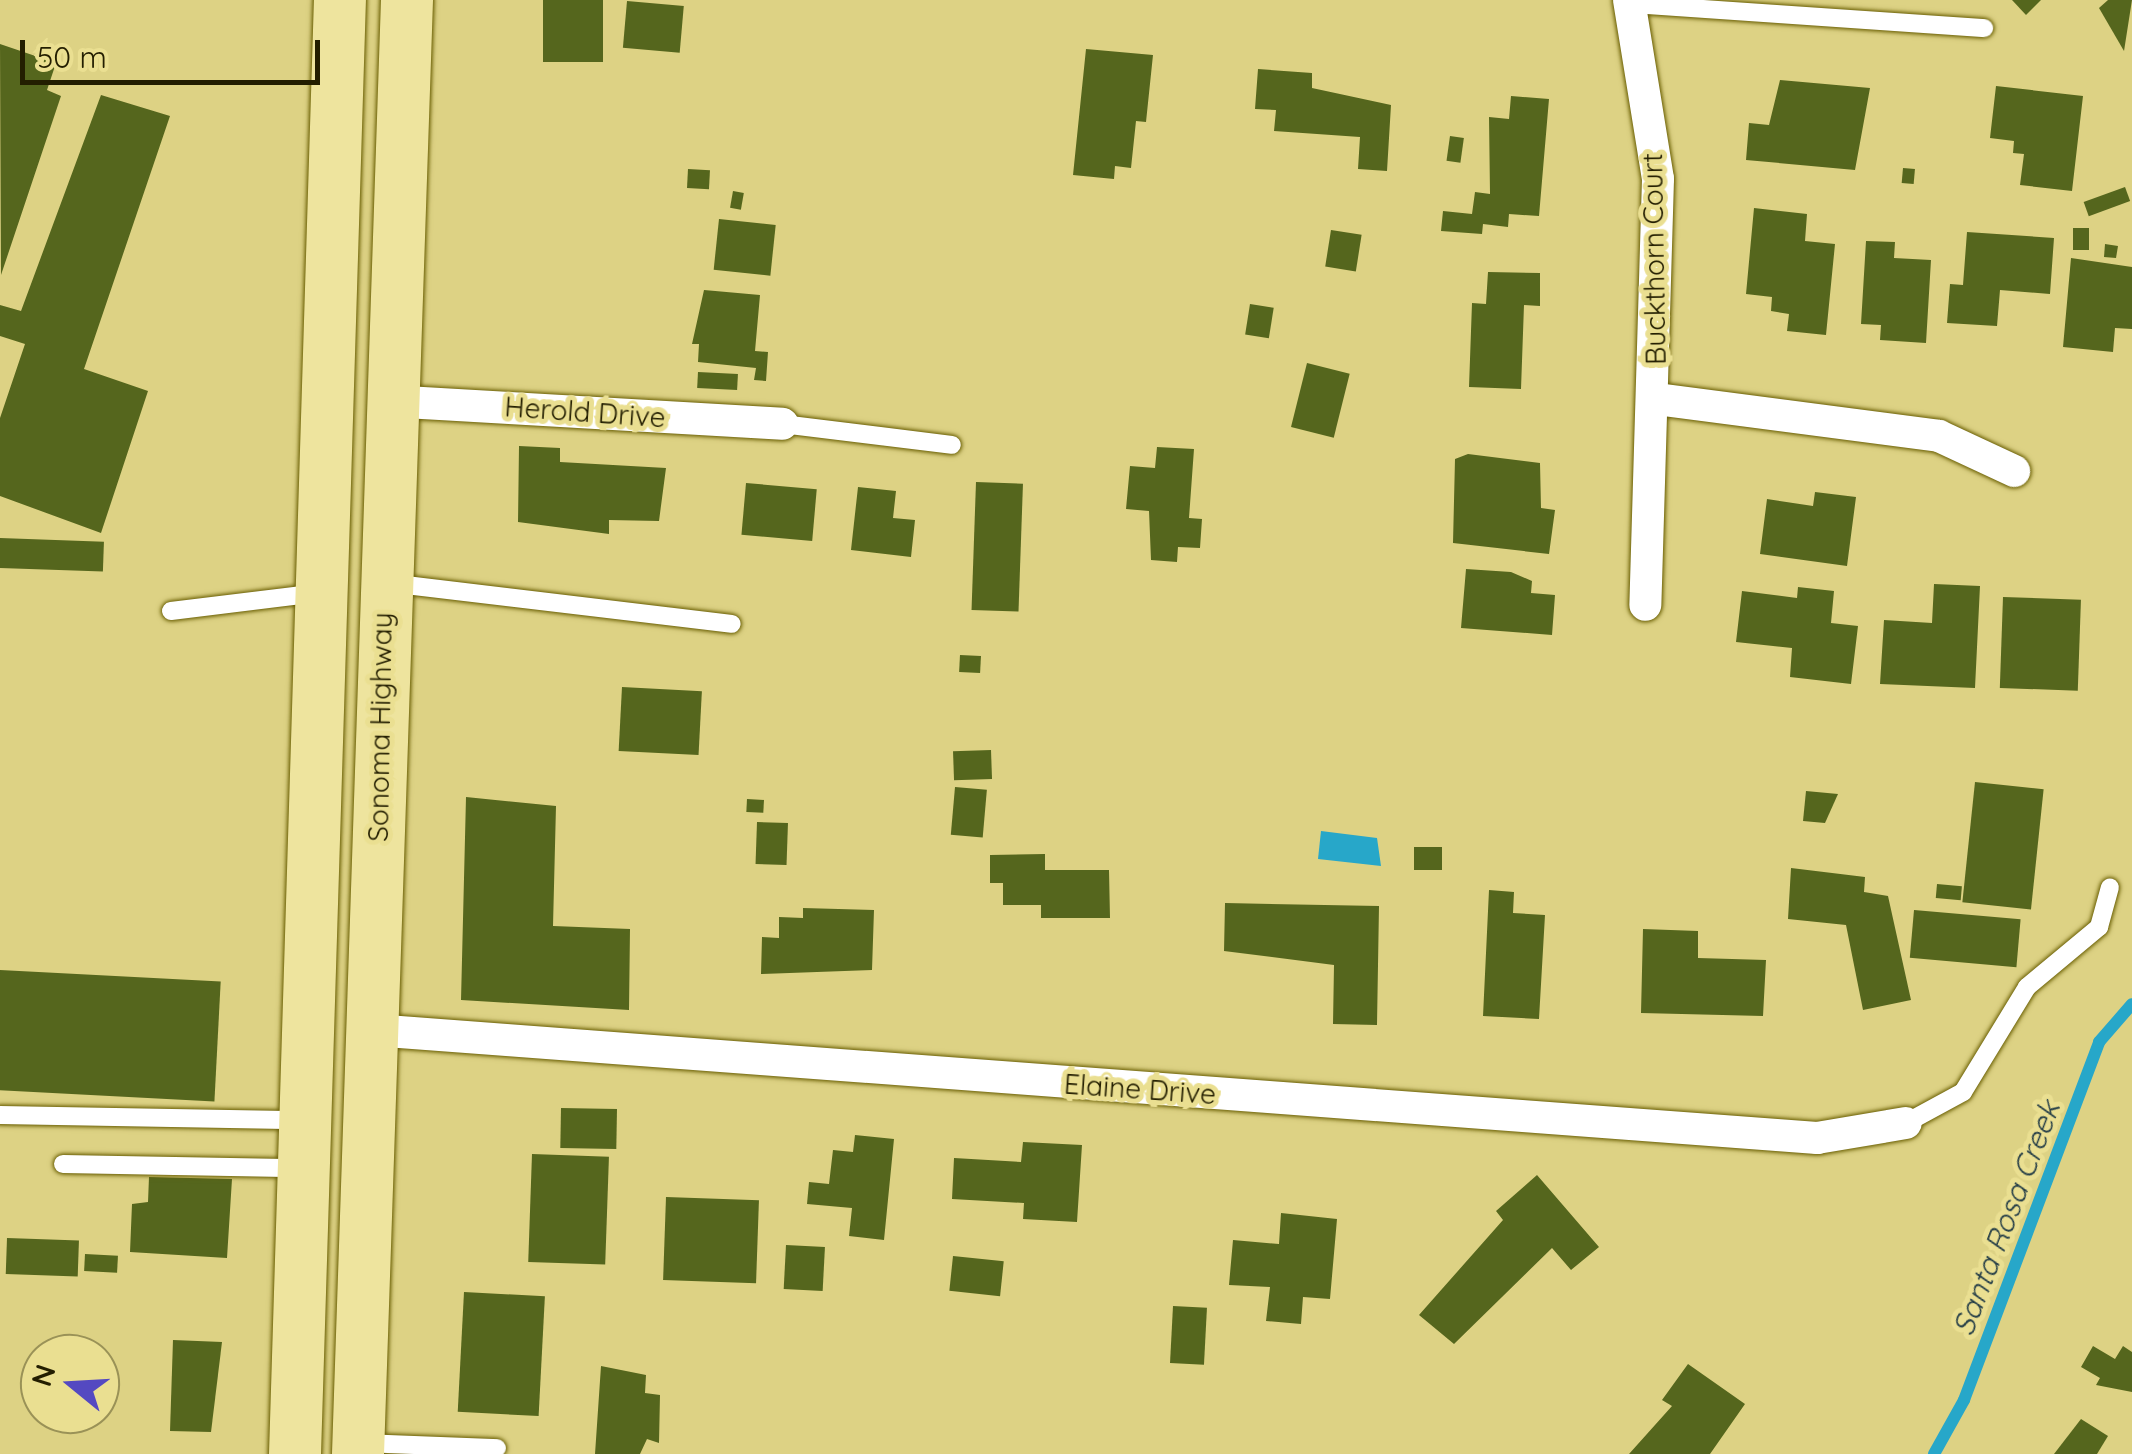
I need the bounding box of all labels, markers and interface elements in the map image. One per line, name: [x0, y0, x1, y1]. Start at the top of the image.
scale bar: [25, 20, 325, 82]
text: 50 m: [37, 38, 107, 76]
street label: Buckthorn Court: [1635, 153, 1673, 365]
street label: Herold Drive: [503, 390, 667, 434]
street label: Sonoma Highway: [361, 612, 399, 842]
street label: Elaine Drive: [1063, 1067, 1217, 1111]
water label: Santa Rosa Creek: [1945, 1096, 2067, 1340]
north arrow: [20, 1334, 120, 1434]
text: N: [23, 1360, 63, 1390]

